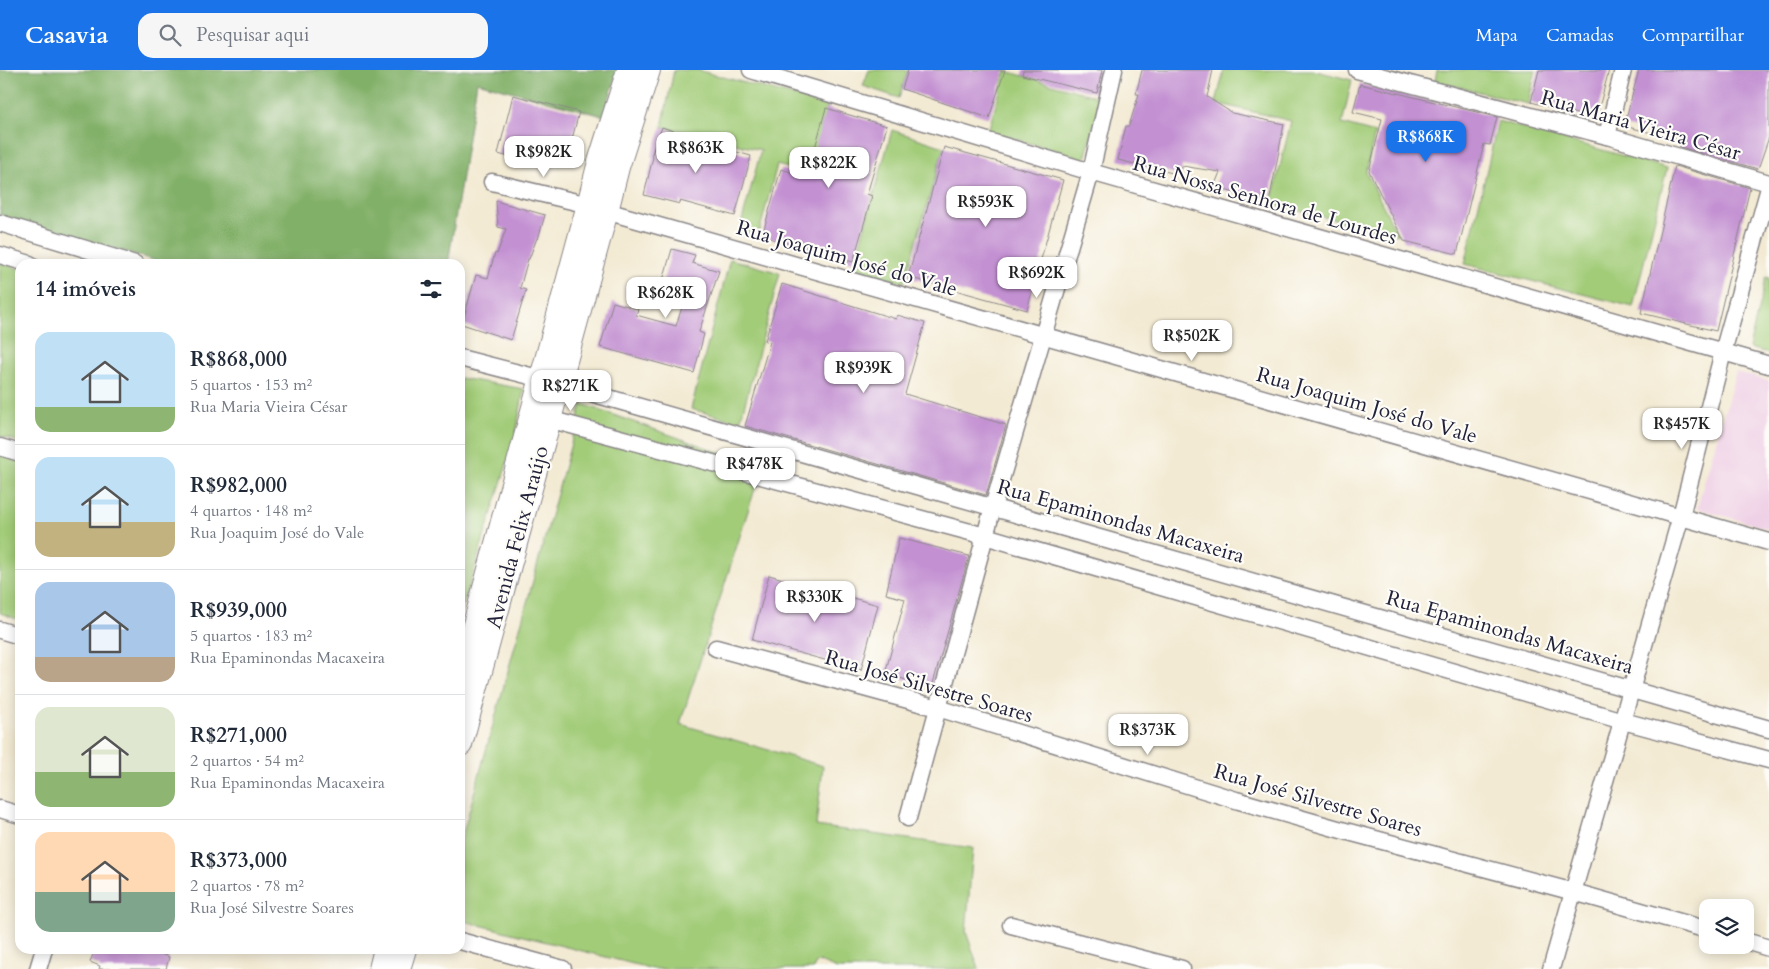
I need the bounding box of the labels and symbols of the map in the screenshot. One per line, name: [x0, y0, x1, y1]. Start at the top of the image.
street label: Rua Maria Vieira César: [1538, 83, 1744, 168]
pin: R$868K: [1385, 121, 1467, 163]
pin: R$863K: [655, 132, 737, 174]
pin: R$982K: [503, 136, 585, 178]
pin: R$822K: [788, 146, 870, 189]
street label: Rua Nossa Senhora de Lourdes: [1129, 149, 1400, 252]
pin: R$593K: [945, 186, 1027, 228]
street label: Rua Joaquim José do Vale: [733, 213, 961, 304]
pin: R$692K: [996, 256, 1078, 299]
pin: R$628K: [625, 276, 707, 319]
pin: R$502K: [1151, 320, 1233, 362]
pin: R$939K: [823, 352, 905, 394]
street label: Rua Joaquim José do Vale: [1253, 360, 1481, 451]
pin: R$271K: [530, 370, 612, 412]
pin: R$457K: [1641, 408, 1723, 450]
street label: Avenida Felix Araújo: [479, 443, 556, 632]
pin: R$478K: [714, 448, 796, 490]
street label: Rua Epaminondas Macaxeira: [994, 472, 1248, 571]
pin: R$330K: [774, 580, 856, 623]
street label: Rua Epaminondas Macaxeira: [1383, 583, 1637, 682]
street label: Rua José Silvestre Soares: [822, 643, 1036, 730]
pin: R$373K: [1107, 714, 1189, 756]
street label: Rua José Silvestre Soares: [1211, 757, 1425, 844]

